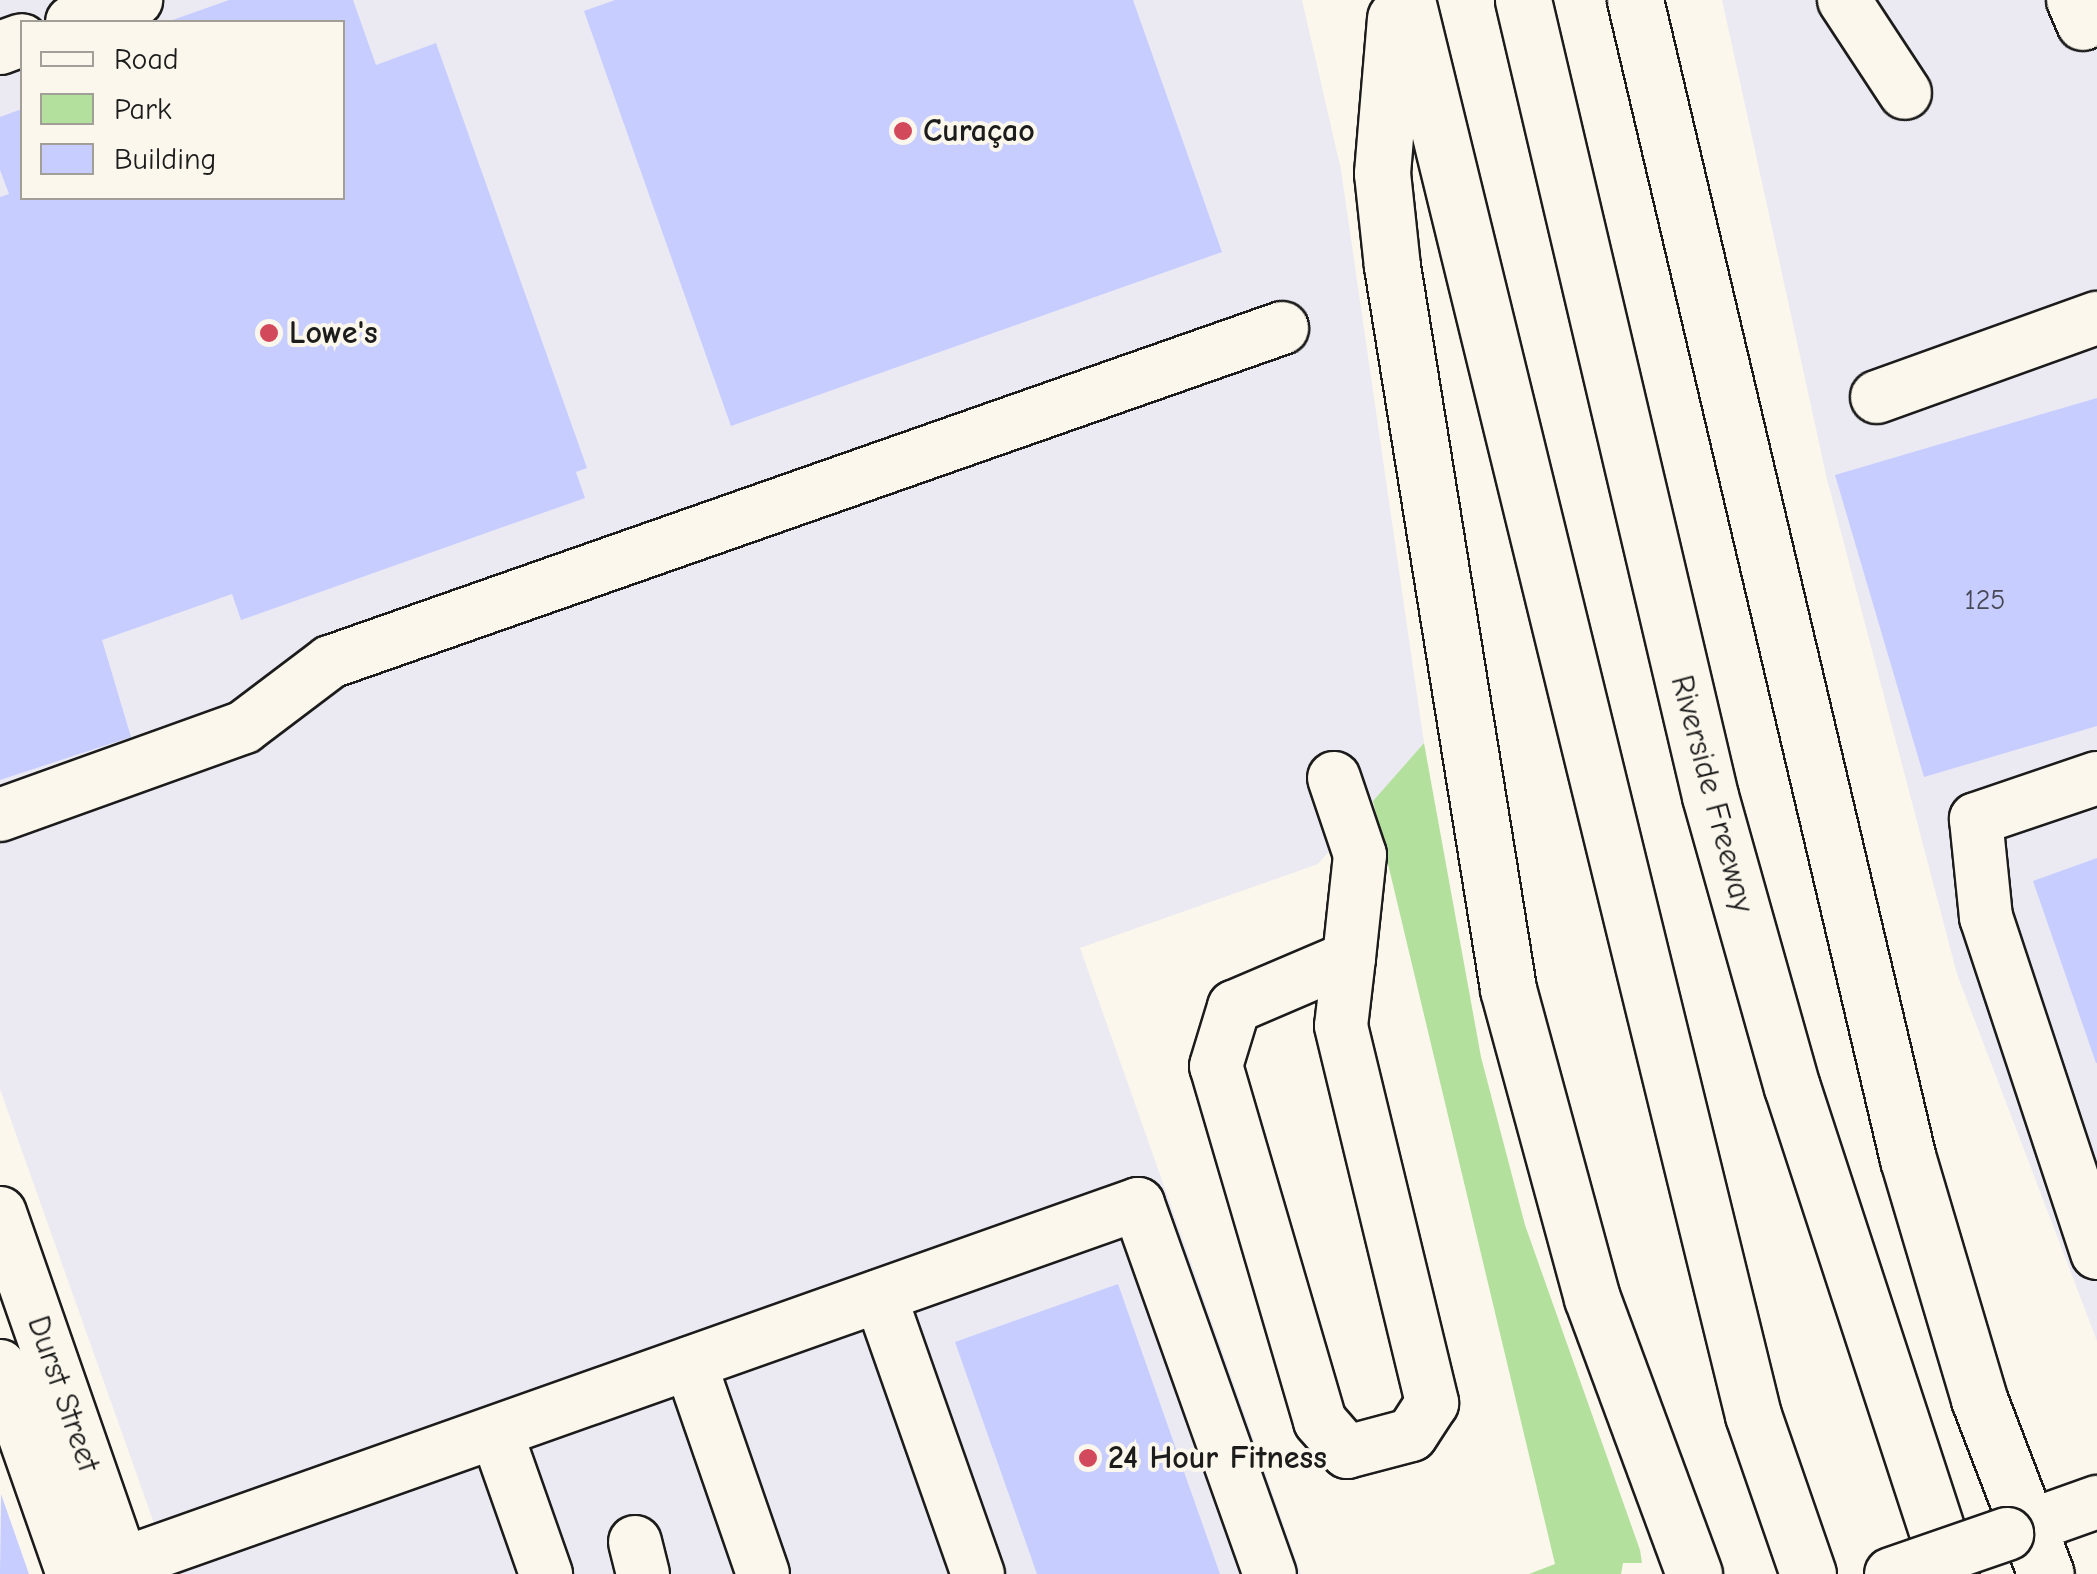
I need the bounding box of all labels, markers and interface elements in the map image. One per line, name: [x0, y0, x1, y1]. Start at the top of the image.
legend: [20, 20, 345, 200]
text: Road: [114, 42, 179, 77]
text: Park: [114, 92, 171, 127]
place label: Curaçao: [923, 112, 1035, 150]
marker: Curaçao: [892, 120, 914, 142]
text: Building: [114, 142, 217, 177]
place label: Lowe's: [289, 314, 378, 352]
marker: Lowe's: [258, 322, 280, 344]
house number: 125: [1965, 583, 2005, 617]
street label: Riverside Freeway: [1662, 671, 1762, 917]
street label: Durst Street: [18, 1311, 108, 1477]
place label: 24 Hour Fitness: [1108, 1439, 1327, 1477]
marker: 24 Hour Fitness: [1077, 1447, 1099, 1469]

